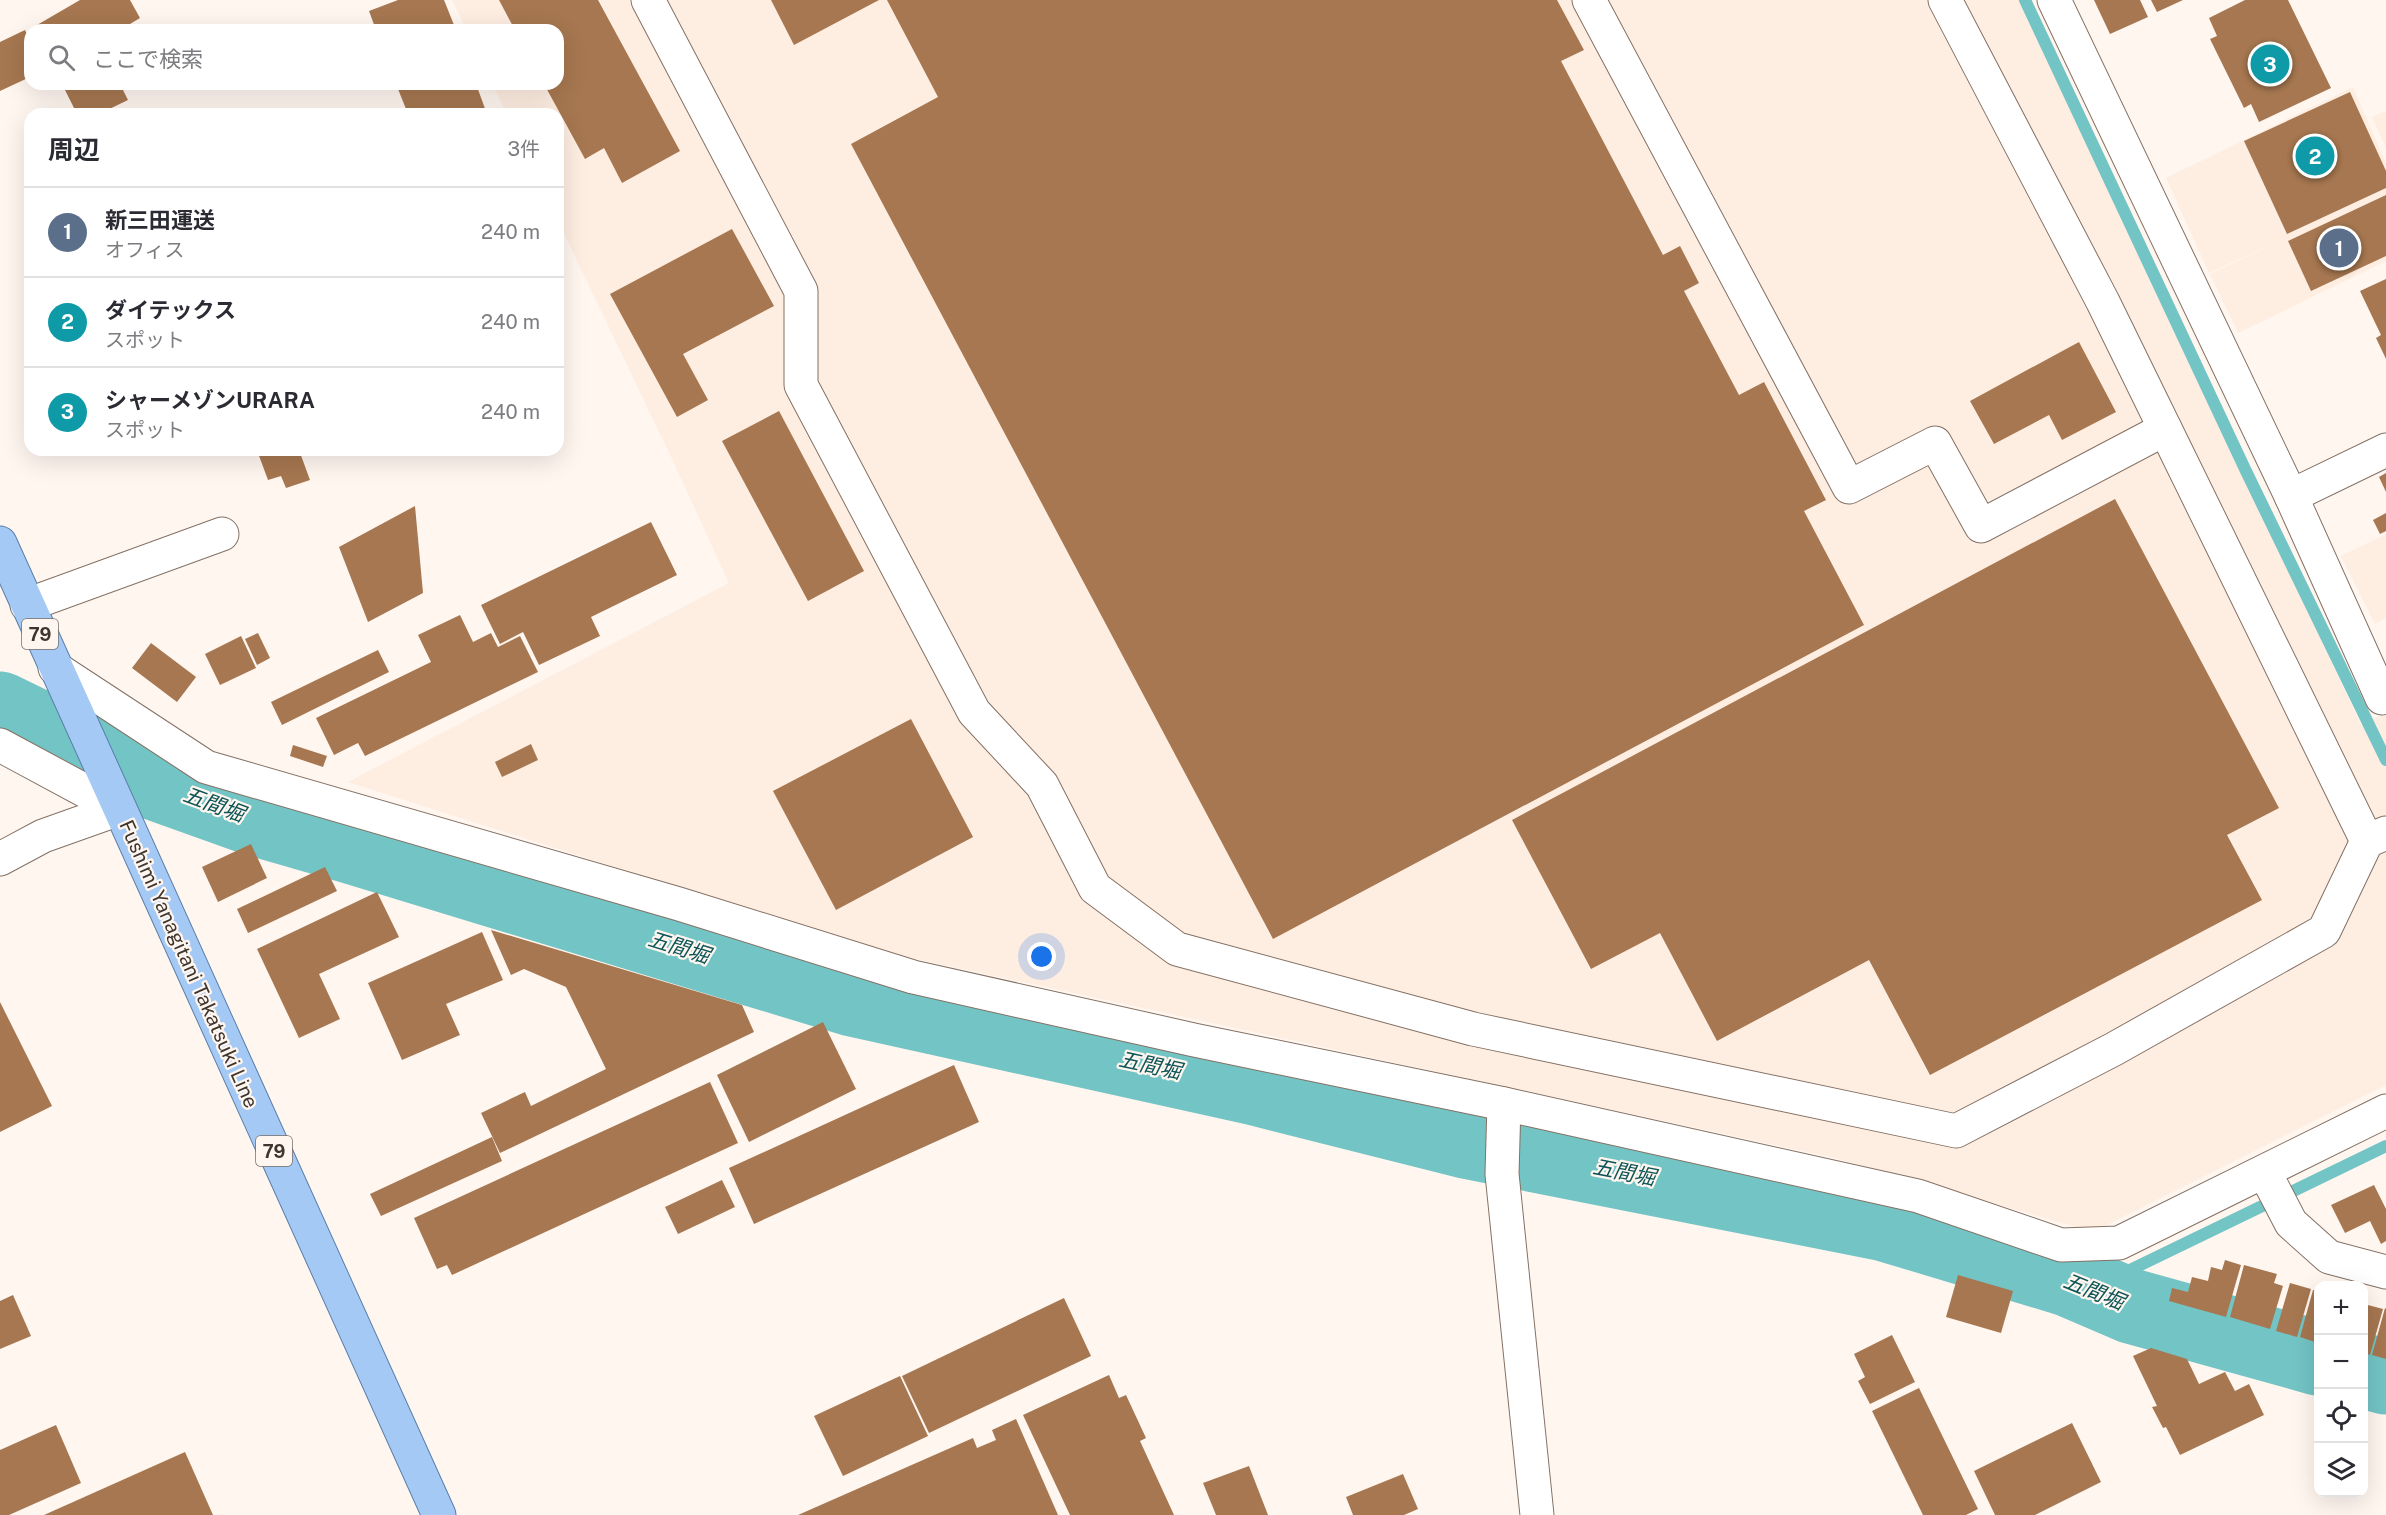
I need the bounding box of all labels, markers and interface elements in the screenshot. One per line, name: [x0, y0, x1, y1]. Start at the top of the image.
search box: [24, 24, 564, 90]
icon: search: [45, 41, 78, 74]
pin: 3: [2250, 42, 2290, 86]
text: ここで検索: [93, 46, 203, 72]
text: 周辺: [48, 134, 100, 165]
pin: 2: [2296, 134, 2334, 178]
text: 3件: [507, 137, 540, 161]
text: 新三田運送: [105, 207, 215, 233]
text: 1: [63, 220, 72, 244]
text: 240 m: [481, 220, 540, 244]
pin: 1: [2320, 226, 2358, 270]
text: オフィス: [105, 238, 185, 262]
text: ダイテックス: [105, 297, 236, 323]
text: 2: [61, 310, 74, 334]
text: 240 m: [481, 310, 540, 334]
text: スポット: [105, 328, 185, 352]
text: シャーメゾンURARA: [105, 387, 315, 413]
text: 3: [61, 400, 74, 424]
text: 240 m: [481, 400, 540, 424]
text: スポット: [105, 418, 185, 442]
road number: 79: [22, 619, 58, 649]
water label: 五間堀: [180, 781, 251, 828]
street label: Fushimi Yanagitani Takatsuki Line: [114, 816, 264, 1112]
water label: 五間堀: [645, 926, 716, 969]
your location: [1027, 942, 1056, 971]
water label: 五間堀: [1117, 1046, 1186, 1084]
road number: 79: [256, 1136, 292, 1166]
water label: 五間堀: [1591, 1154, 1660, 1191]
water label: 五間堀: [2060, 1268, 2131, 1316]
map controls: [2314, 1281, 2368, 1497]
button: +: [2314, 1281, 2368, 1335]
button: −: [2314, 1335, 2368, 1389]
button: locate: [2314, 1389, 2368, 1443]
button: layers: [2314, 1443, 2368, 1497]

